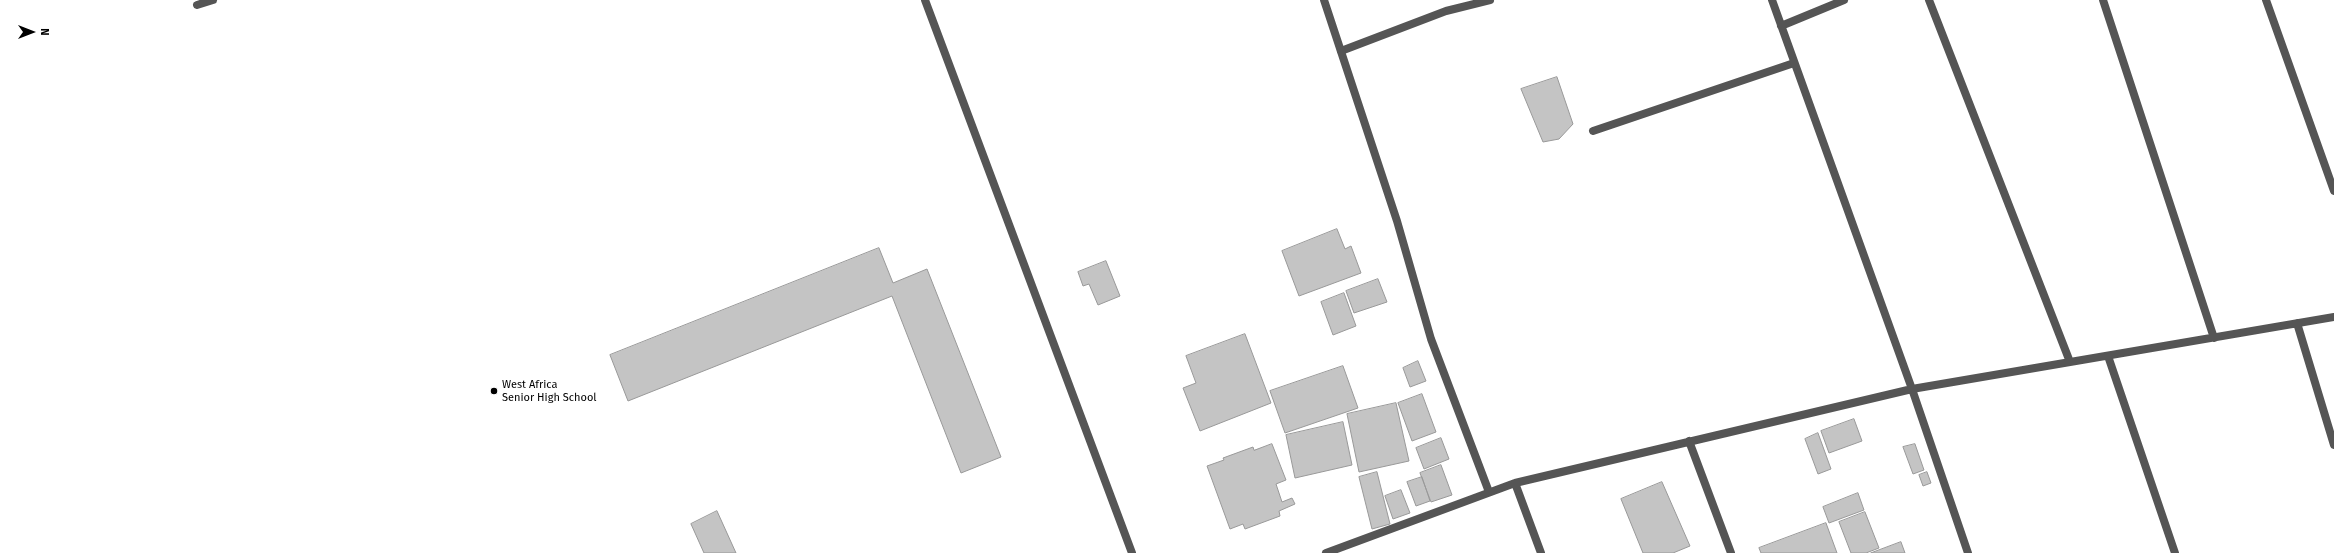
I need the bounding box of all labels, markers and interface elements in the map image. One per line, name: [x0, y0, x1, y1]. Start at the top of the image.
north arrow: [12, 12, 52, 52]
text: N: [38, 28, 51, 36]
place label: West Africa Senior High School: [502, 378, 597, 404]
marker: West Africa Senior High School: [489, 386, 499, 396]

